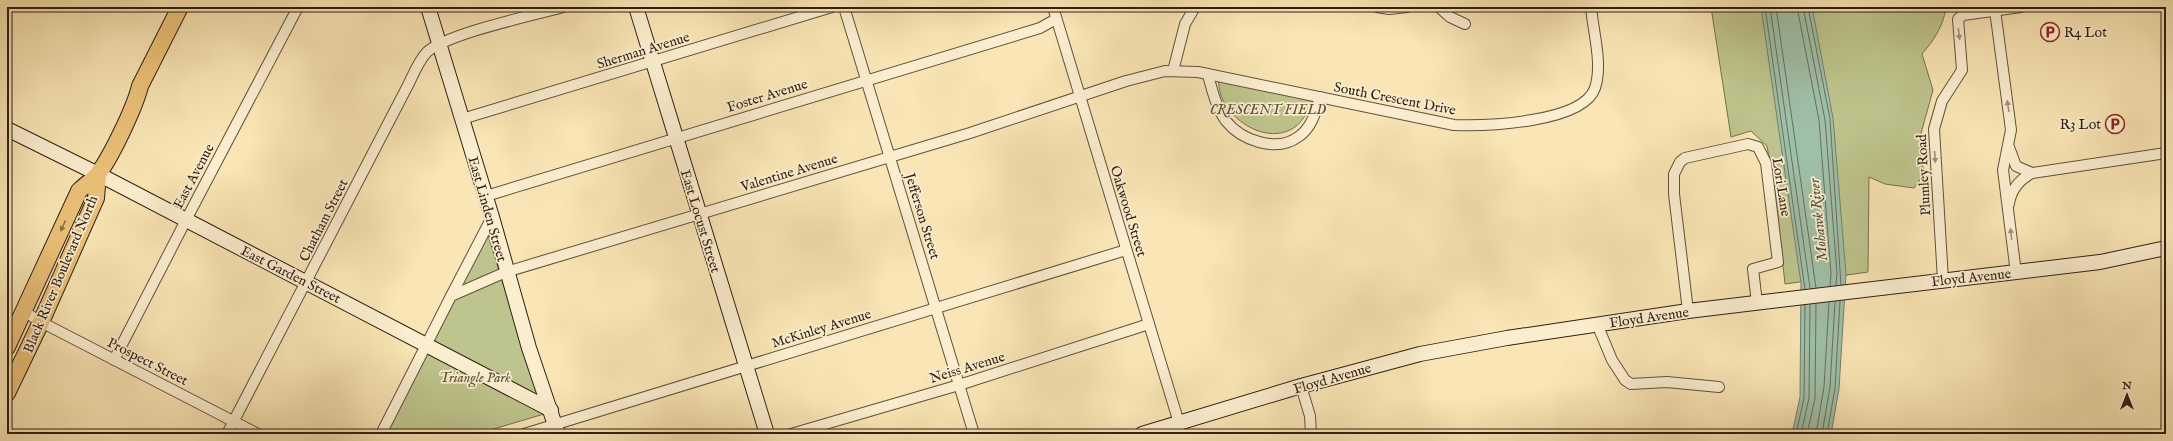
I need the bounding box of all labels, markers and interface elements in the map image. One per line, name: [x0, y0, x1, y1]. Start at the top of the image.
parking icon: R4 Lot: [2039, 21, 2061, 43]
place label: R4 Lot: [2064, 24, 2107, 42]
street label: Sherman Avenue: [595, 28, 693, 74]
one-way arrow: [1956, 28, 1962, 40]
street label: Foster Avenue: [725, 75, 810, 117]
street label: South Crescent Drive: [1332, 78, 1458, 120]
one-way arrow: [2005, 100, 2011, 112]
park label: CRESCENT FIELD: [1210, 101, 1326, 119]
parking icon: R3 Lot: [2104, 113, 2126, 135]
place label: R3 Lot: [2060, 116, 2101, 134]
street label: Plumley Road: [1913, 133, 1935, 216]
street label: East Avenue: [169, 140, 219, 212]
street label: Valentine Avenue: [738, 150, 840, 197]
one-way arrow: [1932, 151, 1939, 163]
street label: East Linden Street: [463, 154, 511, 264]
street label: Lori Lane: [1767, 156, 1795, 218]
street label: Oakwood Street: [1106, 163, 1151, 259]
street label: East Locust Street: [676, 167, 724, 275]
street label: Jefferson Street: [900, 169, 944, 262]
street label: Chatham Street: [295, 176, 353, 265]
water label: Mohawk River: [1805, 176, 1832, 263]
street label: Black River Boulevard North: [20, 192, 103, 356]
one-way arrow: [60, 221, 66, 232]
one-way arrow: [2008, 228, 2014, 240]
street label: East Garden Street: [237, 242, 344, 308]
street label: Floyd Avenue: [1930, 265, 2012, 291]
street label: Floyd Avenue: [1608, 303, 1691, 332]
street label: McKinley Avenue: [769, 305, 874, 353]
street label: Prospect Street: [104, 334, 191, 390]
street label: Neiss Avenue: [928, 348, 1008, 388]
street label: Floyd Avenue: [1291, 359, 1374, 399]
park label: Triangle Park: [439, 369, 511, 388]
north arrow: [2107, 375, 2147, 415]
text: N: [2121, 379, 2132, 393]

